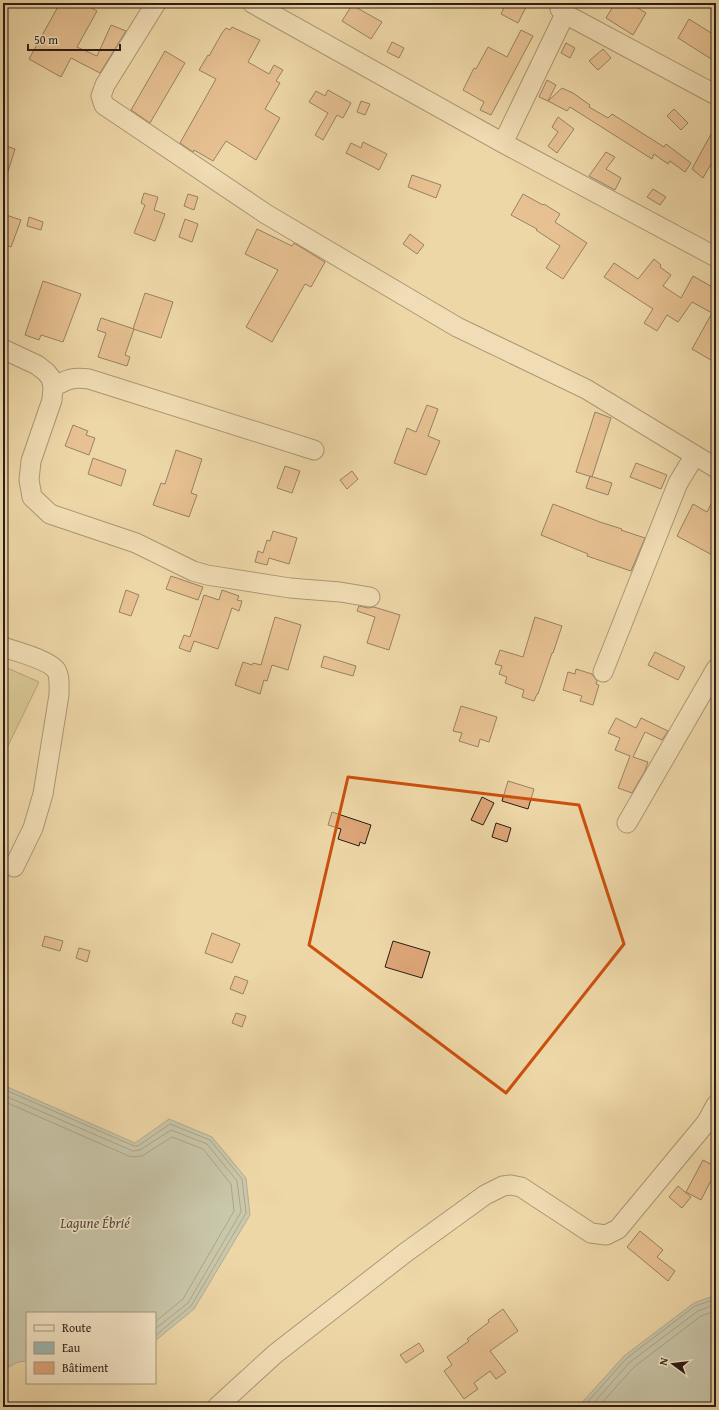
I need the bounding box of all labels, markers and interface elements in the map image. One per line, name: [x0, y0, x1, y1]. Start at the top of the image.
scale bar: [28, 26, 120, 52]
text: 50 m: [34, 31, 58, 48]
water label: Lagune Ébrié: [59, 1213, 130, 1233]
legend: [26, 1312, 156, 1384]
text: Route: [62, 1319, 92, 1336]
text: Eau: [62, 1339, 81, 1356]
north arrow: [653, 1344, 693, 1384]
text: N: [655, 1355, 672, 1367]
text: Bâtiment: [62, 1359, 109, 1376]

